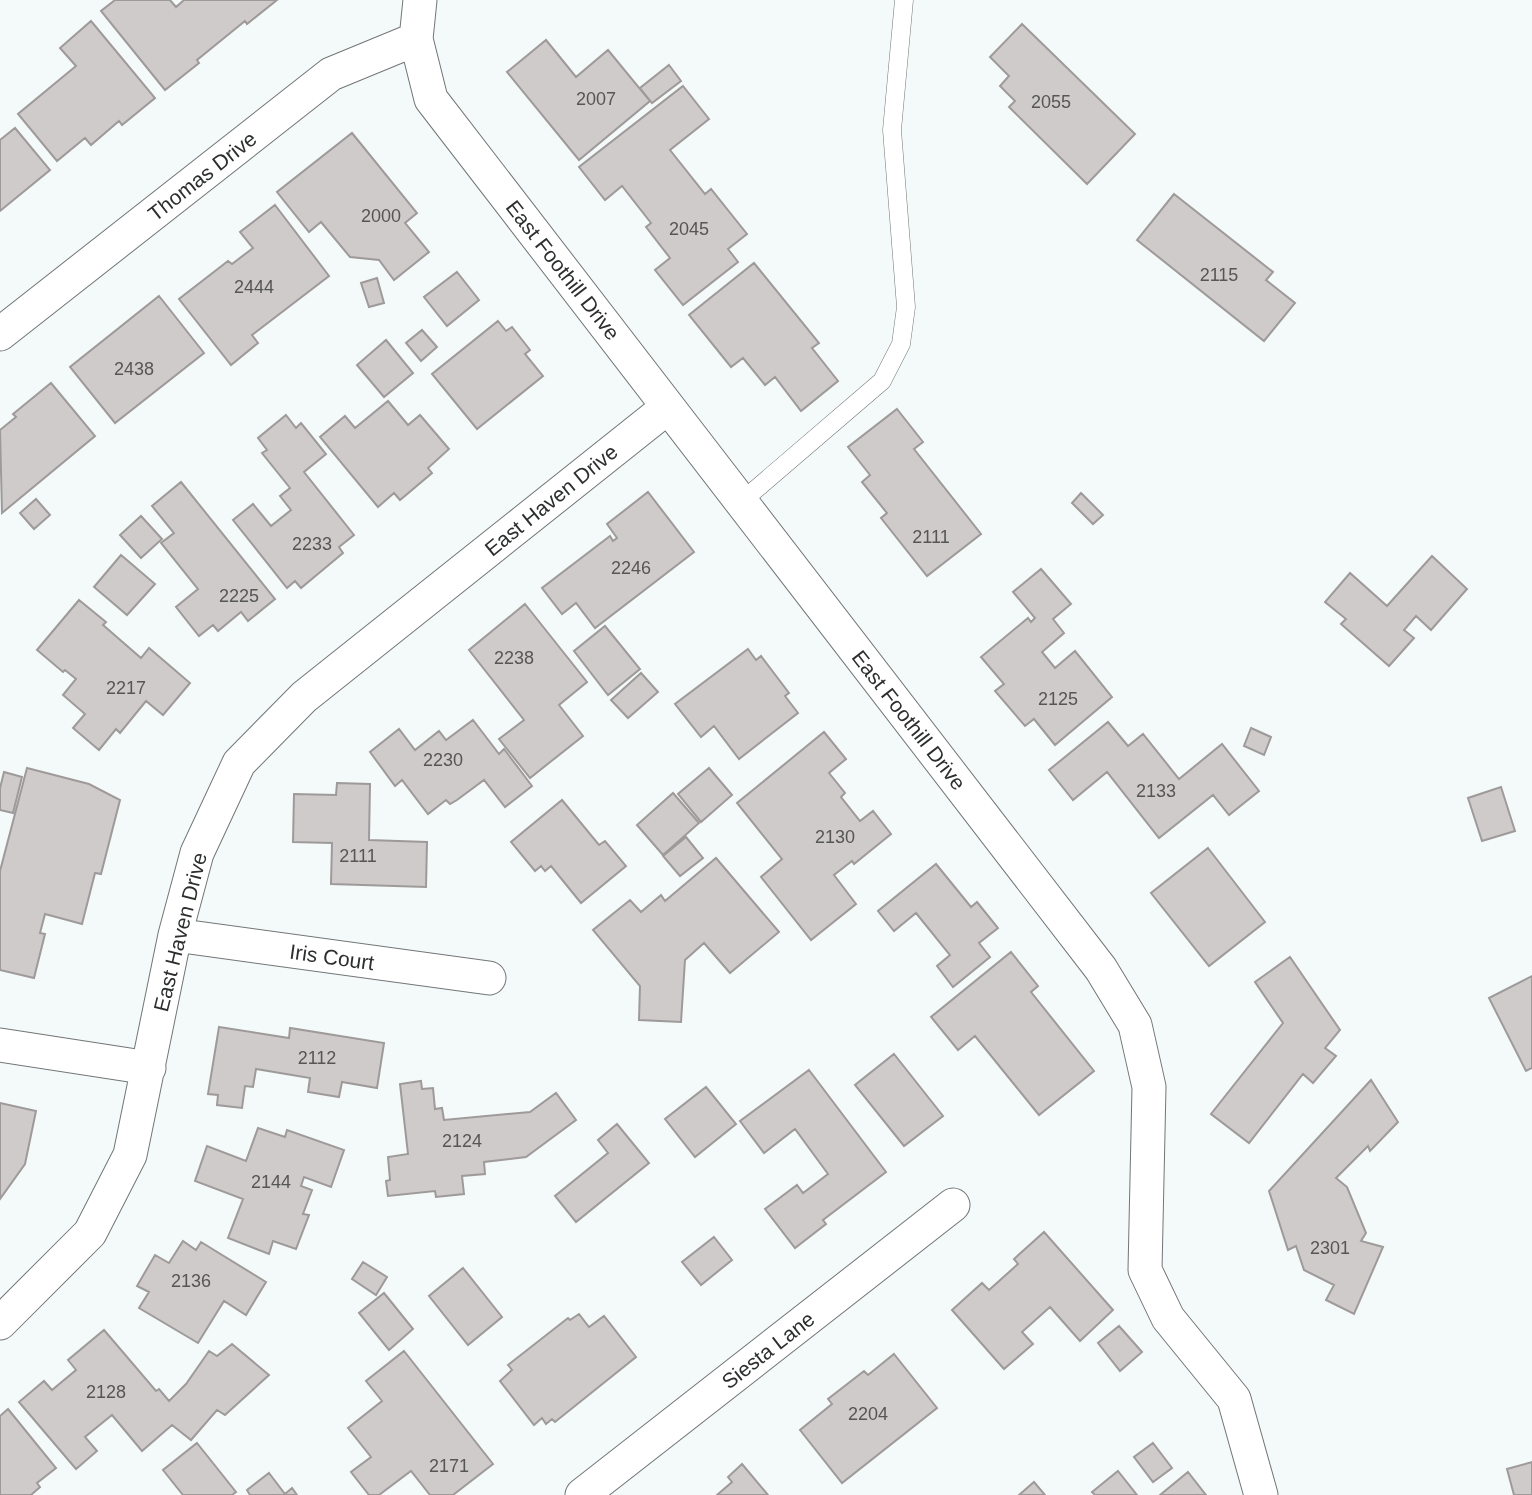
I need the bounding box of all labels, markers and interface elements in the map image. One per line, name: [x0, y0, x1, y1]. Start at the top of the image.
house number: 2007: [576, 89, 616, 109]
house number: 2055: [1031, 92, 1071, 112]
street label: Thomas Drive: [143, 127, 261, 225]
street label: East Foothill Drive: [501, 196, 625, 344]
house number: 2000: [361, 206, 401, 226]
house number: 2045: [669, 219, 709, 239]
house number: 2115: [1200, 265, 1238, 285]
house number: 2444: [234, 277, 274, 297]
house number: 2438: [114, 359, 154, 379]
street label: East Haven Drive: [480, 440, 622, 560]
house number: 2111: [912, 527, 950, 547]
house number: 2233: [292, 534, 332, 554]
house number: 2246: [611, 558, 651, 578]
house number: 2225: [219, 586, 259, 606]
street label: East Foothill Drive: [847, 646, 971, 794]
house number: 2238: [494, 648, 534, 668]
house number: 2217: [106, 678, 146, 698]
house number: 2125: [1038, 689, 1078, 709]
house number: 2230: [423, 750, 463, 770]
house number: 2133: [1136, 781, 1176, 801]
house number: 2130: [815, 827, 855, 847]
house number: 2111: [339, 846, 377, 866]
street label: East Haven Drive: [149, 850, 211, 1014]
street label: Iris Court: [288, 940, 376, 974]
house number: 2112: [298, 1048, 336, 1068]
house number: 2124: [442, 1131, 482, 1151]
house number: 2144: [251, 1172, 291, 1192]
house number: 2301: [1310, 1238, 1350, 1258]
house number: 2136: [171, 1271, 211, 1291]
street label: Siesta Lane: [717, 1307, 819, 1393]
house number: 2128: [86, 1382, 126, 1402]
house number: 2204: [848, 1404, 888, 1424]
house number: 2171: [429, 1456, 469, 1476]

